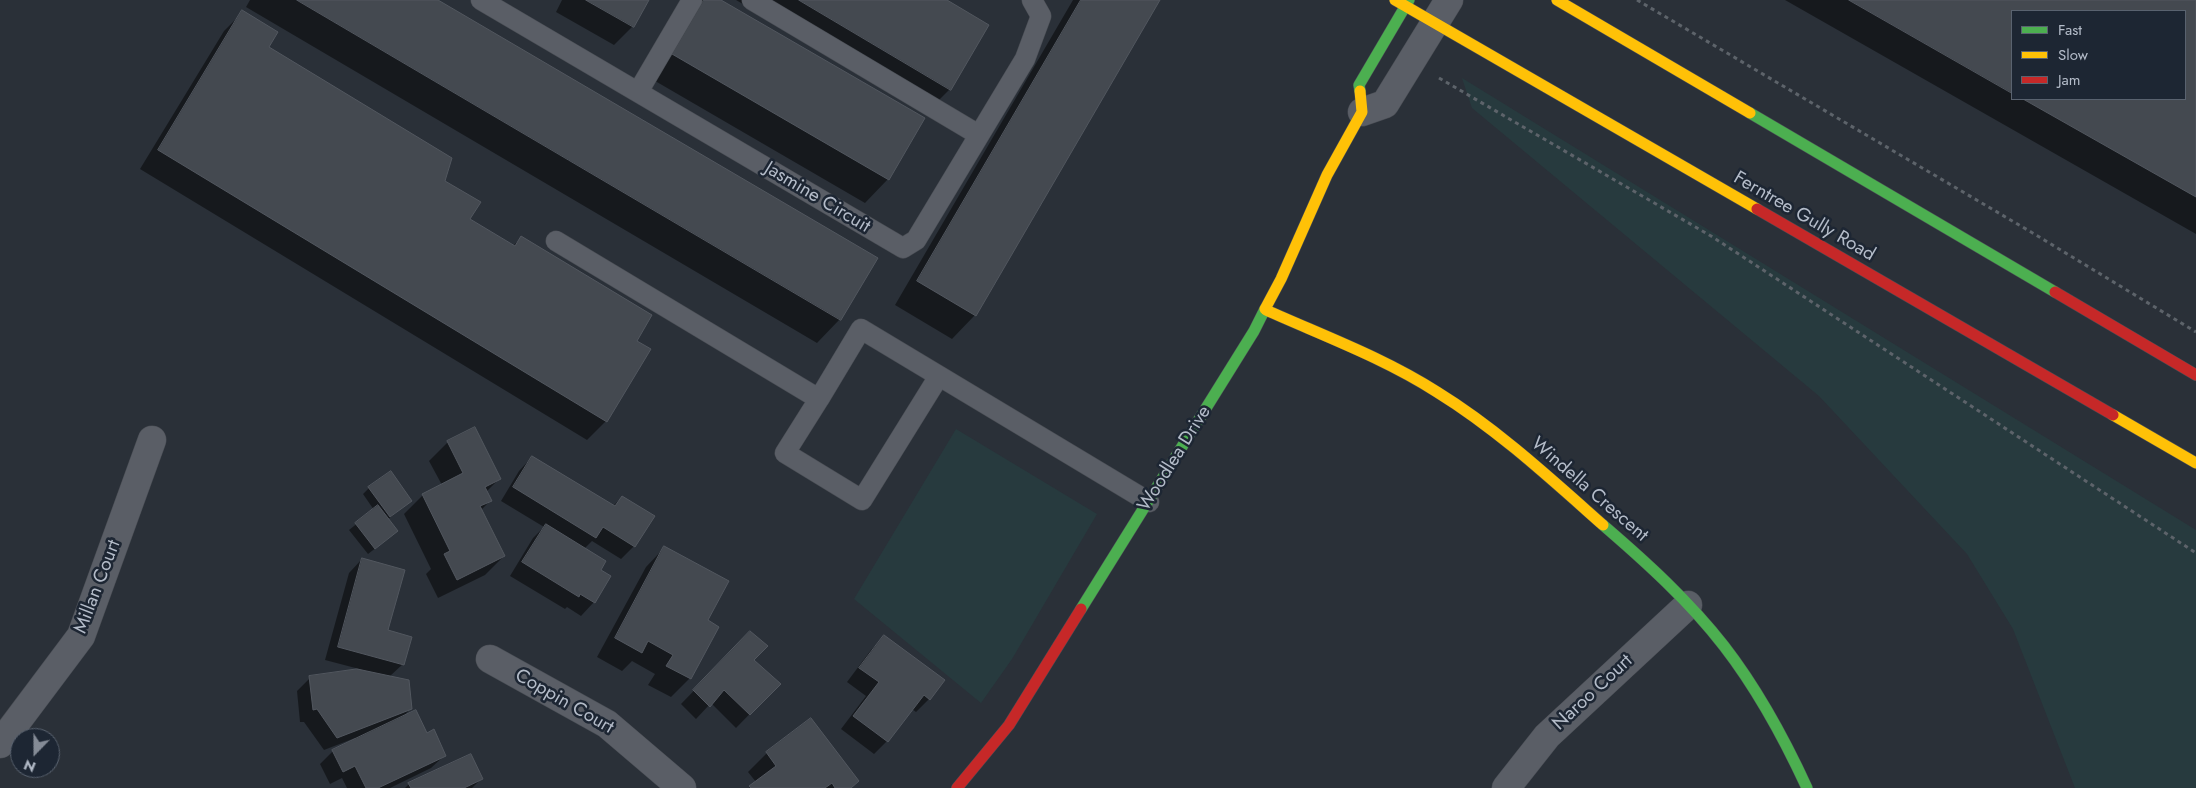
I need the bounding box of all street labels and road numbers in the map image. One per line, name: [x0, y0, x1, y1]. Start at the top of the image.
street label: Jasmine Circuit: [760, 158, 874, 238]
street label: Ferntree Gully Road: [1729, 167, 1879, 267]
street label: Woodlea Drive: [1134, 402, 1216, 516]
street label: Windella Crescent: [1526, 433, 1652, 547]
street label: Millan Court: [70, 537, 126, 637]
street label: Naroo Court: [1548, 650, 1638, 736]
street label: Coppin Court: [511, 665, 617, 739]

